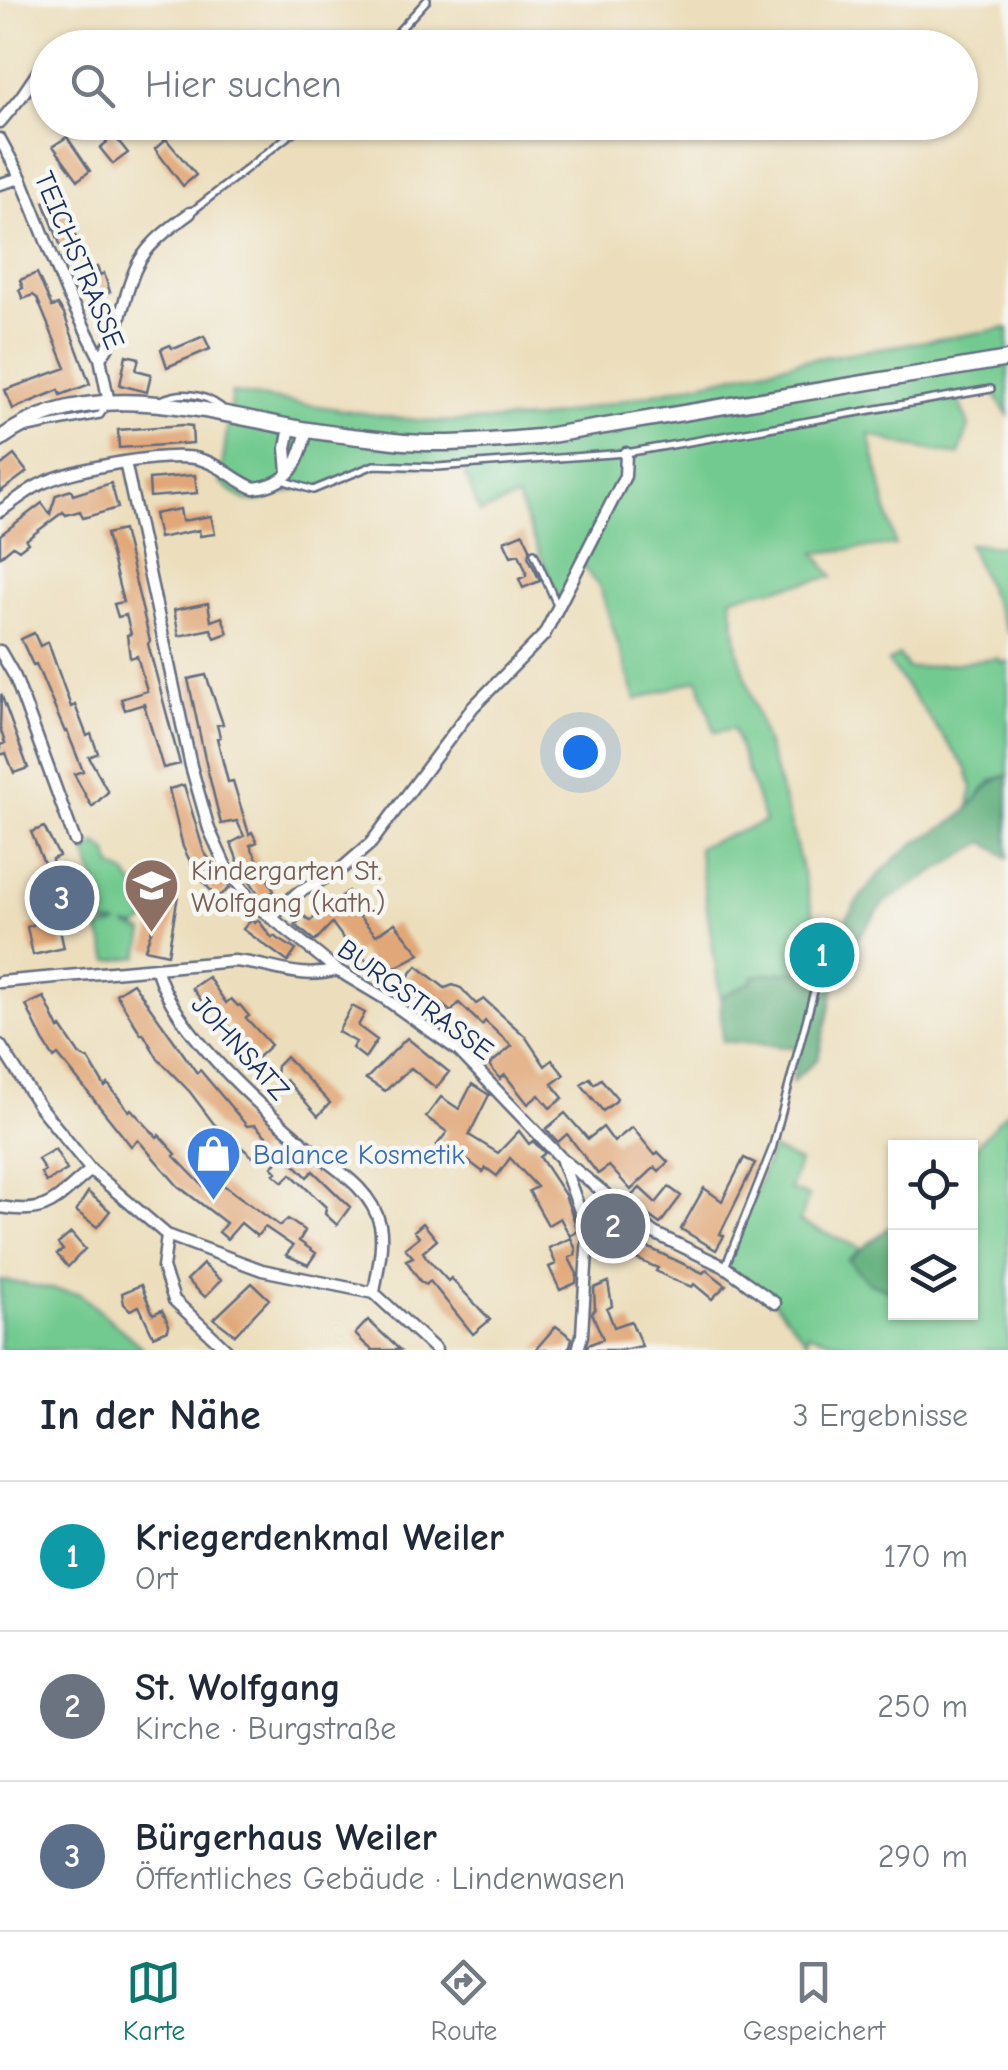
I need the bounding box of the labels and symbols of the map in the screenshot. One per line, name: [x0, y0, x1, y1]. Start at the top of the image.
street label: TEICHSTRASSE: [27, 167, 131, 354]
your location: [555, 727, 606, 778]
place label: Kindergarten St. Wolfgang (kath.): [191, 855, 385, 919]
school or university icon: Kindergarten St. Wolfgang (kath.): [122, 856, 182, 935]
pin: 3: [30, 860, 94, 936]
pin: 1: [790, 918, 854, 992]
street label: BURGSTRASSE: [331, 933, 499, 1067]
street label: JOHNSATZ: [185, 989, 296, 1107]
shop icon: Balance Kosmetik: [184, 1124, 244, 1203]
place label: Balance Kosmetik: [253, 1139, 465, 1171]
pin: 2: [580, 1188, 646, 1264]

